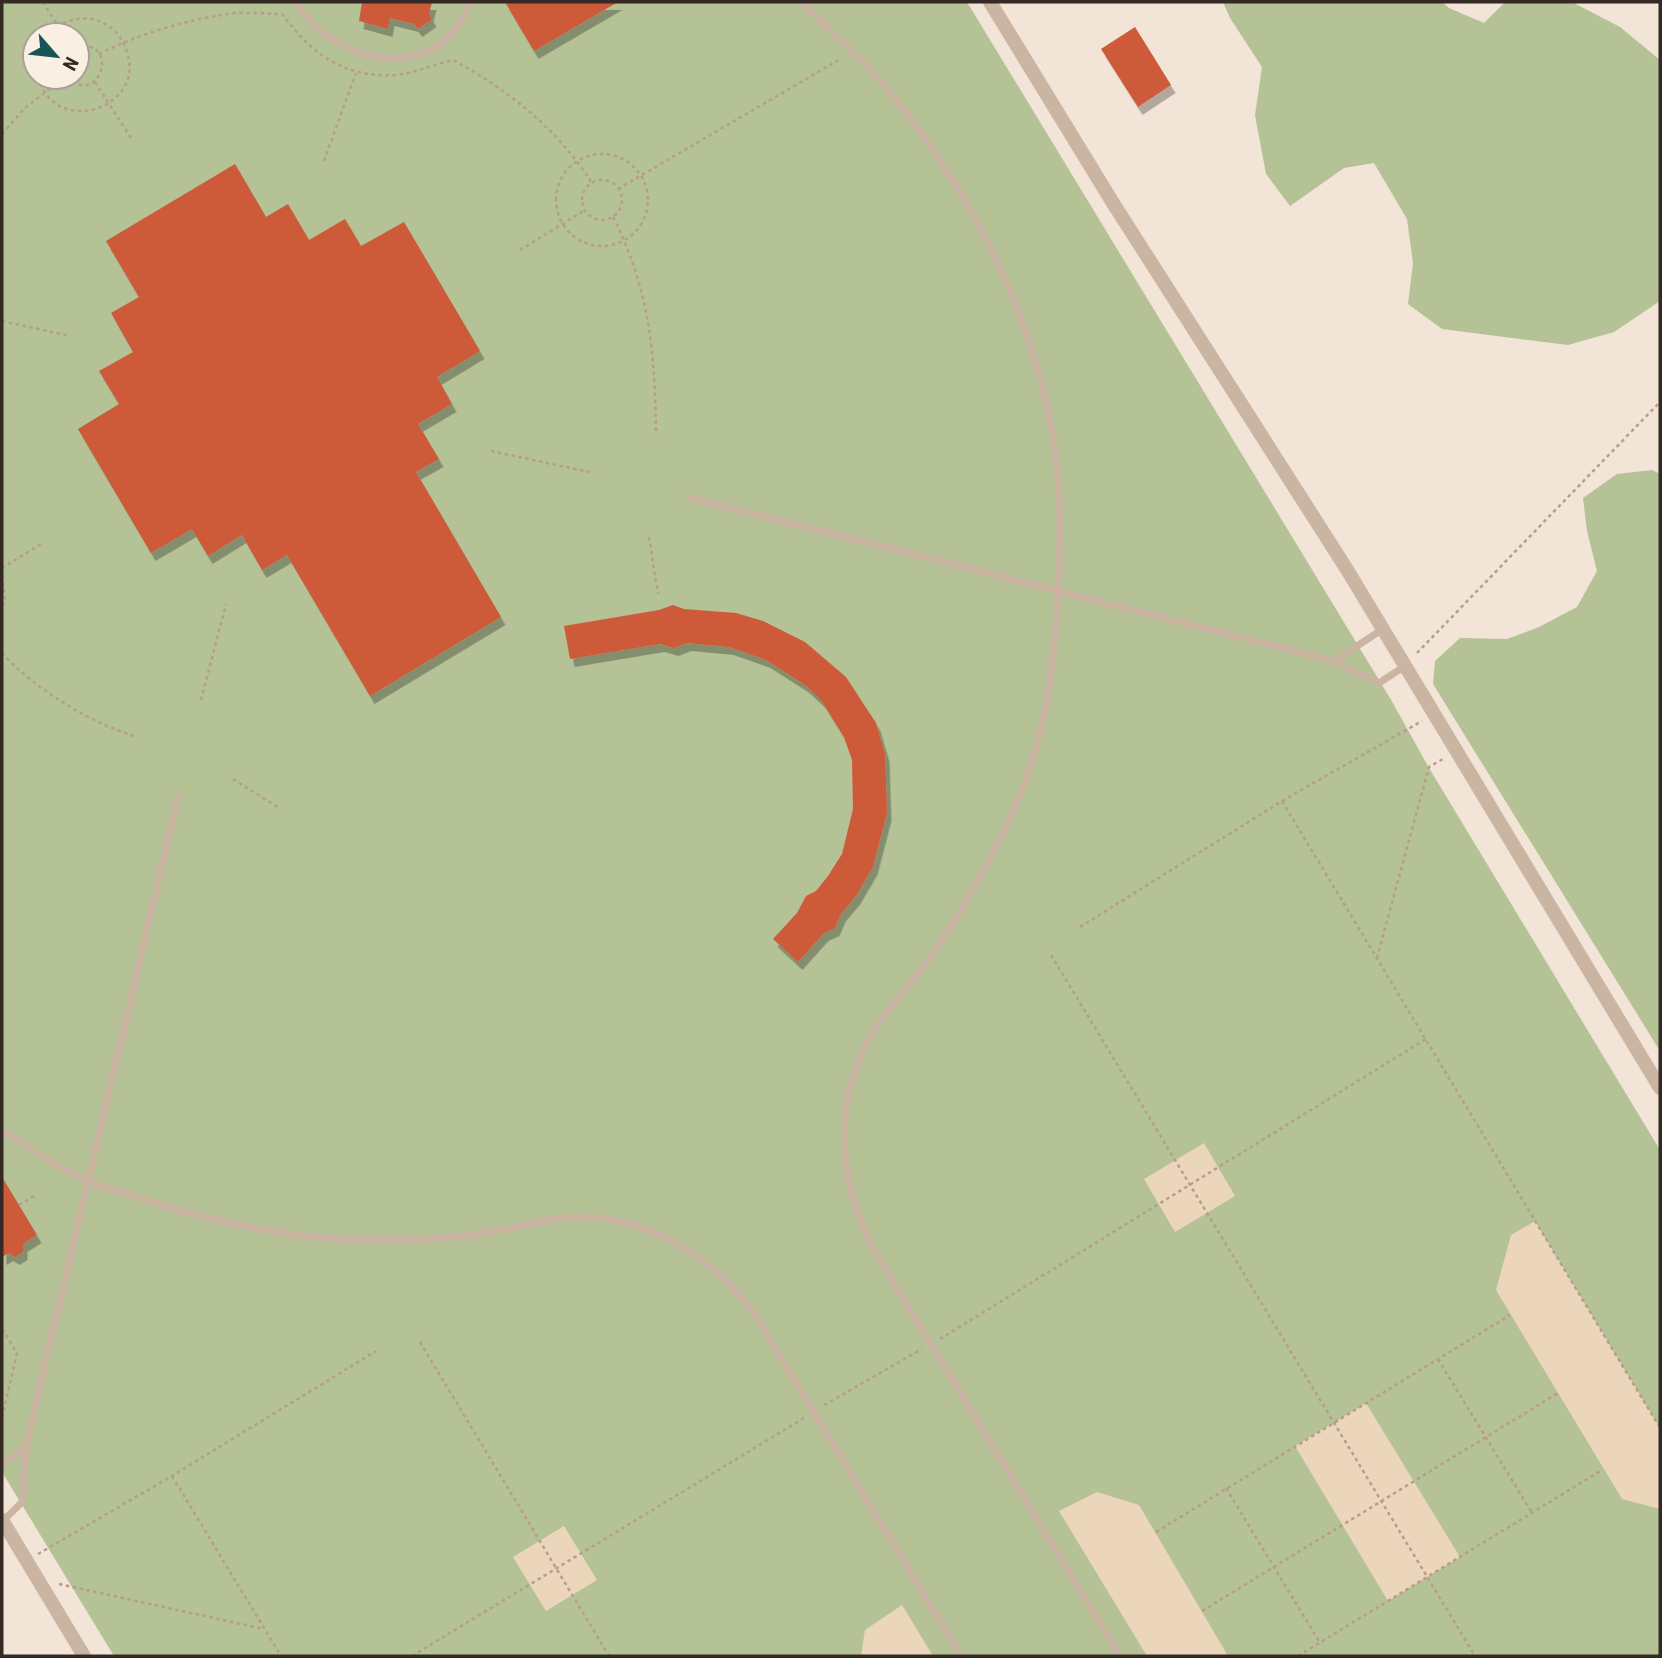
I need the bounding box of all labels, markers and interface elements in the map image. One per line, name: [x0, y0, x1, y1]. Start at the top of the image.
north arrow: [21, 21, 91, 91]
text: N: [58, 53, 83, 74]

